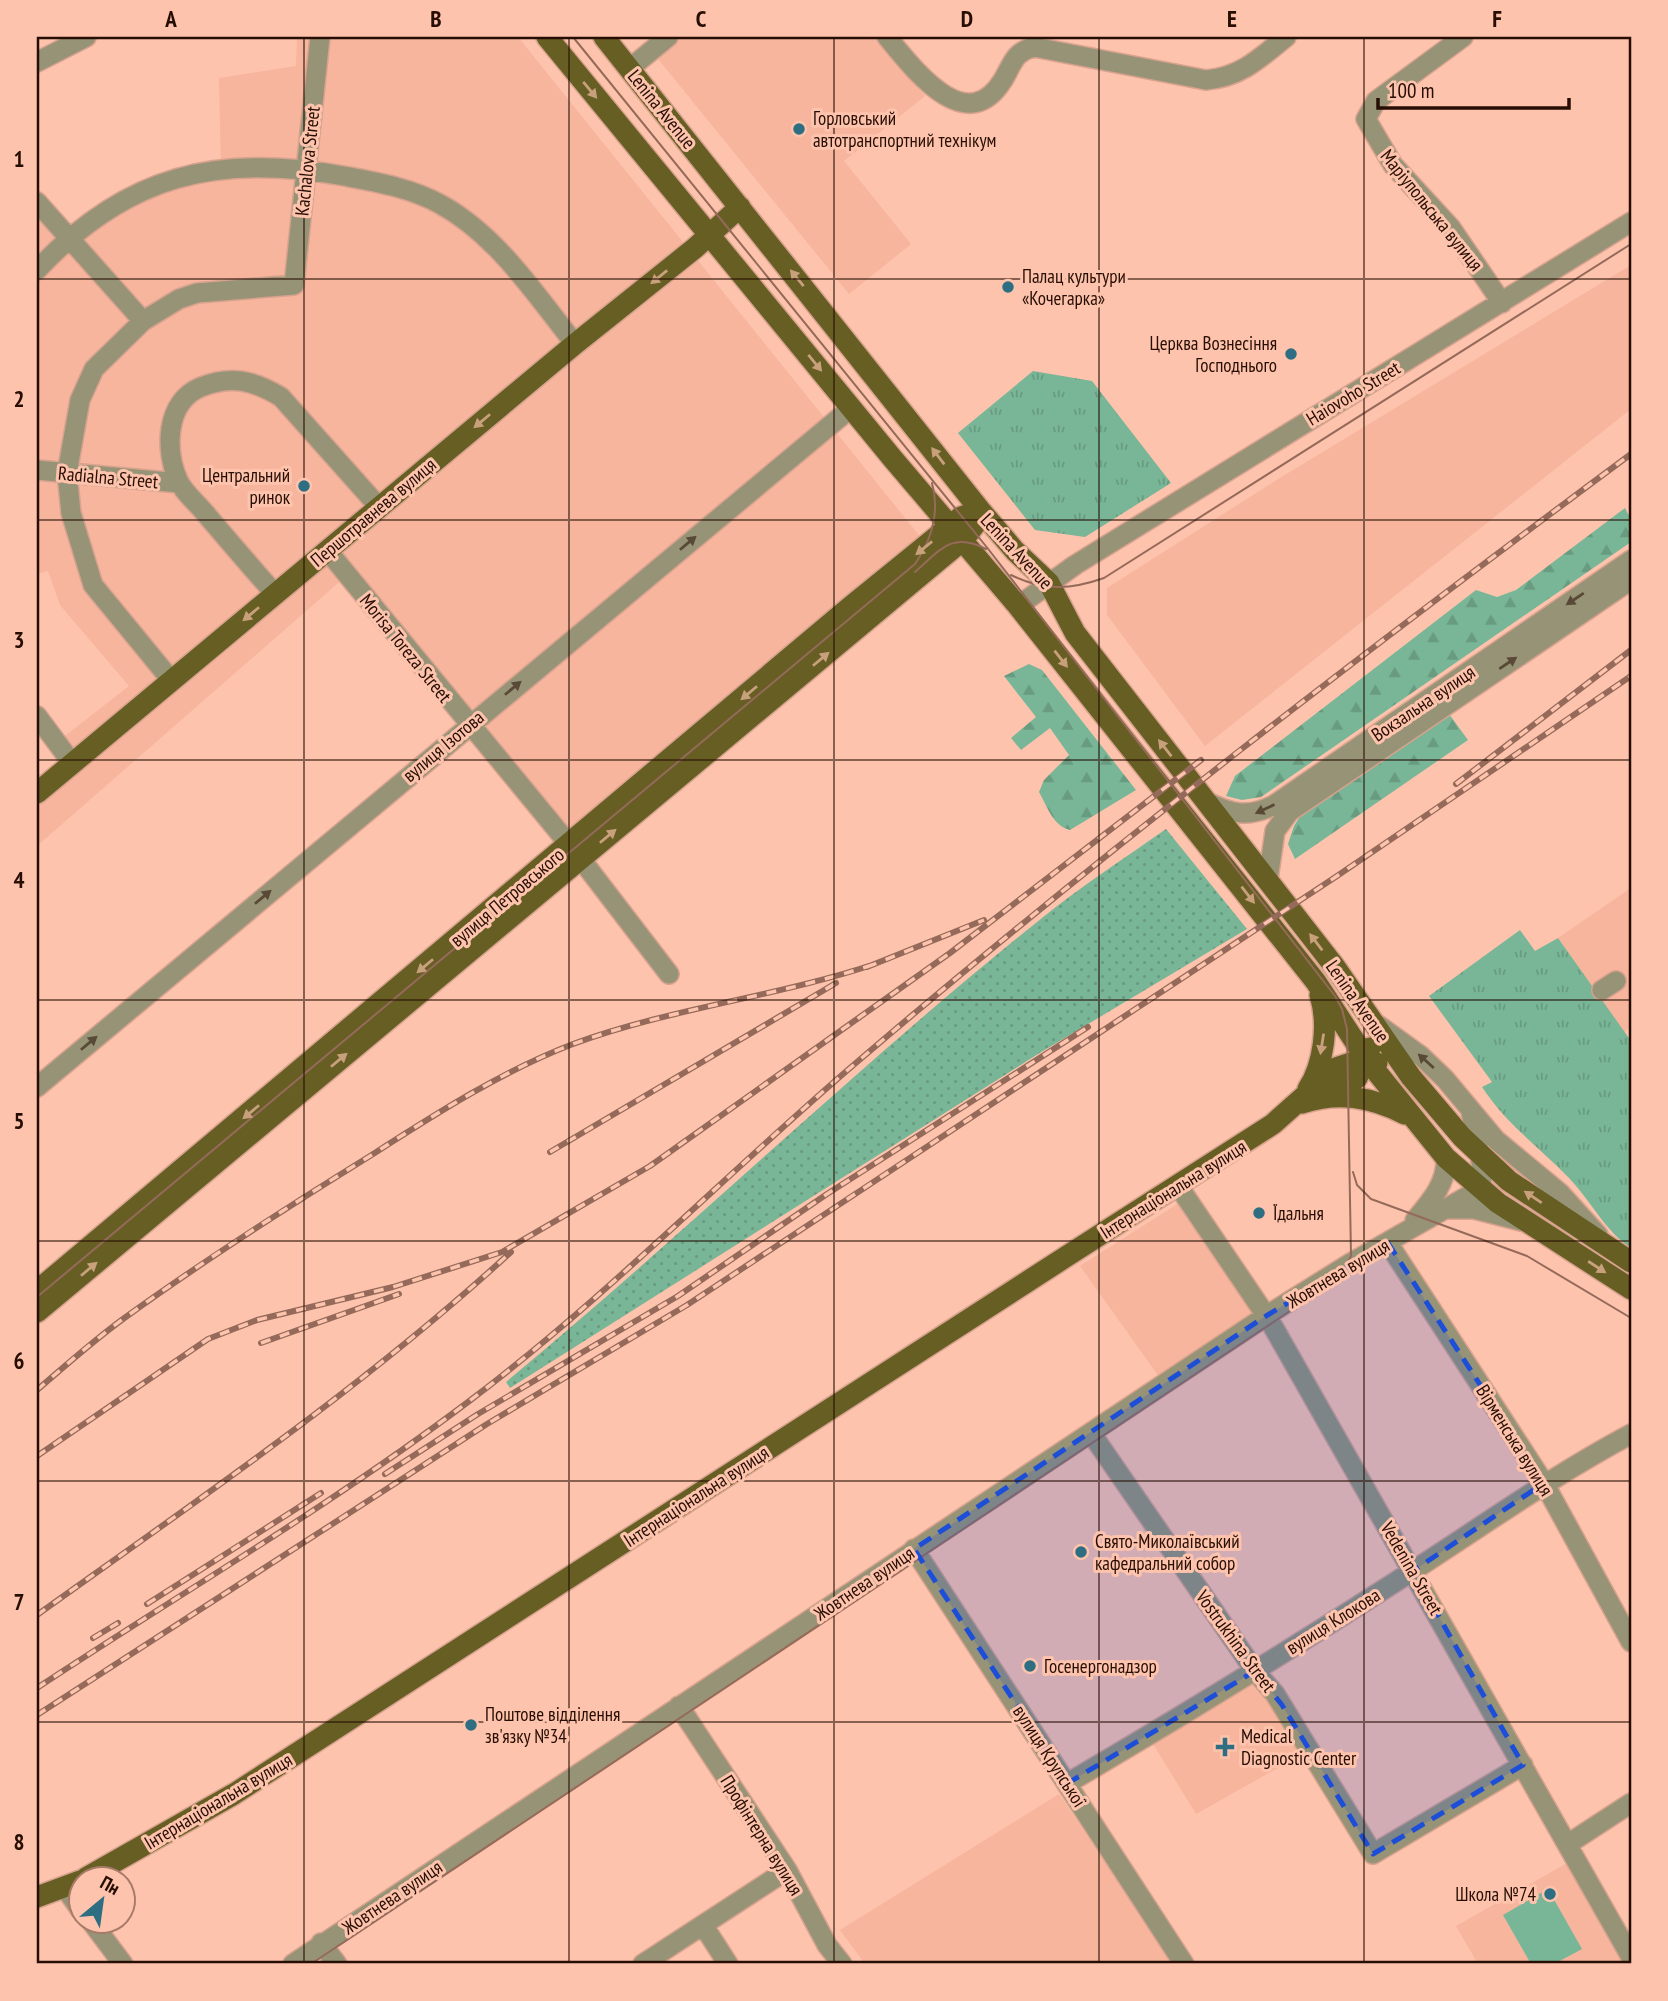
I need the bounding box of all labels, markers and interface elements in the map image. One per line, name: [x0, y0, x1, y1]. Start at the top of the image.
text: A: [164, 4, 177, 33]
text: B: [430, 4, 442, 33]
text: C: [696, 4, 707, 33]
text: D: [961, 4, 973, 33]
text: E: [1227, 4, 1237, 33]
text: F: [1492, 4, 1502, 33]
street label: Lenina Avenue: [623, 65, 701, 154]
scale bar: [1378, 66, 1568, 110]
text: 100 m: [1388, 77, 1434, 104]
one-way arrow: [582, 80, 597, 98]
street label: Kachalova Street: [289, 104, 325, 217]
place label: Горловський автотранспортний технікум: [813, 106, 997, 152]
marker: Горловський автотранспортний технікум: [791, 121, 807, 137]
text: 1: [14, 144, 25, 173]
street label: Маріупольська вулиця: [1376, 144, 1488, 276]
place label: Палац культури «Кочегарка»: [1022, 264, 1126, 310]
one-way arrow: [790, 269, 805, 286]
one-way arrow: [650, 270, 668, 285]
marker: Палац культури «Кочегарка»: [1000, 279, 1016, 295]
place label: Церква Вознесіння Господнього: [1150, 331, 1277, 377]
marker: Церква Вознесіння Господнього: [1283, 346, 1299, 362]
one-way arrow: [808, 354, 823, 372]
street label: Haiovoho Street: [1302, 355, 1405, 430]
text: 2: [14, 384, 25, 413]
one-way arrow: [474, 413, 491, 428]
one-way arrow: [932, 447, 946, 465]
street label: Першотравнева вулиця: [305, 452, 441, 572]
street label: Radialna Street: [57, 461, 160, 493]
place label: Центральний ринок: [202, 463, 291, 509]
marker: Центральний ринок: [296, 478, 312, 494]
street label: Lenina Avenue: [976, 508, 1058, 594]
one-way arrow: [679, 536, 696, 551]
one-way arrow: [916, 540, 933, 555]
street label: Morisa Toreza Street: [355, 589, 458, 708]
one-way arrow: [1565, 592, 1585, 605]
one-way arrow: [243, 606, 260, 621]
text: 3: [14, 625, 25, 654]
one-way arrow: [1053, 650, 1068, 668]
one-way arrow: [812, 652, 829, 667]
one-way arrow: [1499, 656, 1517, 670]
street label: Вокзальна вулиця: [1367, 660, 1479, 746]
one-way arrow: [504, 681, 521, 696]
one-way arrow: [740, 685, 758, 701]
street label: вулиця Ізотова: [397, 705, 489, 787]
one-way arrow: [1157, 740, 1172, 758]
one-way arrow: [1255, 803, 1275, 814]
one-way arrow: [599, 829, 617, 844]
street label: вулиця Петровського: [445, 842, 569, 952]
text: 4: [14, 865, 25, 894]
one-way arrow: [1240, 886, 1254, 904]
one-way arrow: [255, 890, 272, 905]
one-way arrow: [1309, 933, 1323, 952]
street label: Lenina Avenue: [1321, 955, 1395, 1047]
one-way arrow: [417, 958, 434, 973]
one-way arrow: [1316, 1033, 1327, 1055]
one-way arrow: [80, 1035, 98, 1051]
one-way arrow: [330, 1053, 348, 1068]
one-way arrow: [1417, 1054, 1434, 1069]
one-way arrow: [242, 1104, 260, 1120]
text: 5: [14, 1106, 25, 1135]
street label: Інтернаціональна вулиця: [1095, 1134, 1251, 1244]
one-way arrow: [1523, 1191, 1543, 1204]
place label: Їдальня: [1273, 1201, 1324, 1225]
marker: Їдальня: [1251, 1205, 1267, 1221]
street label: Жовтнева вулиця: [1281, 1233, 1394, 1314]
one-way arrow: [1588, 1260, 1607, 1273]
one-way arrow: [80, 1261, 98, 1276]
text: 6: [14, 1346, 25, 1375]
street label: Вірменська вулиця: [1471, 1380, 1559, 1500]
street label: Інтернаціональна вулиця: [619, 1440, 773, 1552]
street label: Vedenina Street: [1375, 1516, 1449, 1620]
place label: Свято-Миколаївський кафедральний собор: [1095, 1529, 1240, 1575]
street label: Жовтнева вулиця: [809, 1541, 919, 1626]
marker: Свято-Миколаївський кафедральний собор: [1073, 1544, 1089, 1560]
street label: вулиця Клокова: [1282, 1583, 1384, 1659]
street label: Vostrukhina Street: [1190, 1584, 1282, 1697]
text: 7: [14, 1587, 25, 1616]
place label: Госенергонадзор: [1044, 1654, 1157, 1678]
marker: Госенергонадзор: [1022, 1658, 1038, 1674]
street label: вулиця Крупської: [1008, 1700, 1092, 1812]
place label: Поштове відділення зв'язку №34: [485, 1702, 620, 1748]
marker: Поштове відділення зв'язку №34: [463, 1717, 479, 1733]
place label: Medical Diagnostic Center: [1241, 1724, 1357, 1770]
marker: Medical Diagnostic Center: [1215, 1737, 1235, 1757]
street label: Інтернаціональна вулиця: [140, 1747, 296, 1855]
street label: Профінтерна вулиця: [715, 1770, 809, 1900]
text: 8: [14, 1827, 25, 1856]
street label: Жовтнева вулиця: [337, 1855, 447, 1940]
north arrow: [66, 1864, 136, 1934]
text: Пн: [96, 1870, 124, 1900]
place label: Школа №74: [1455, 1882, 1536, 1906]
marker: Школа №74: [1542, 1886, 1558, 1902]

